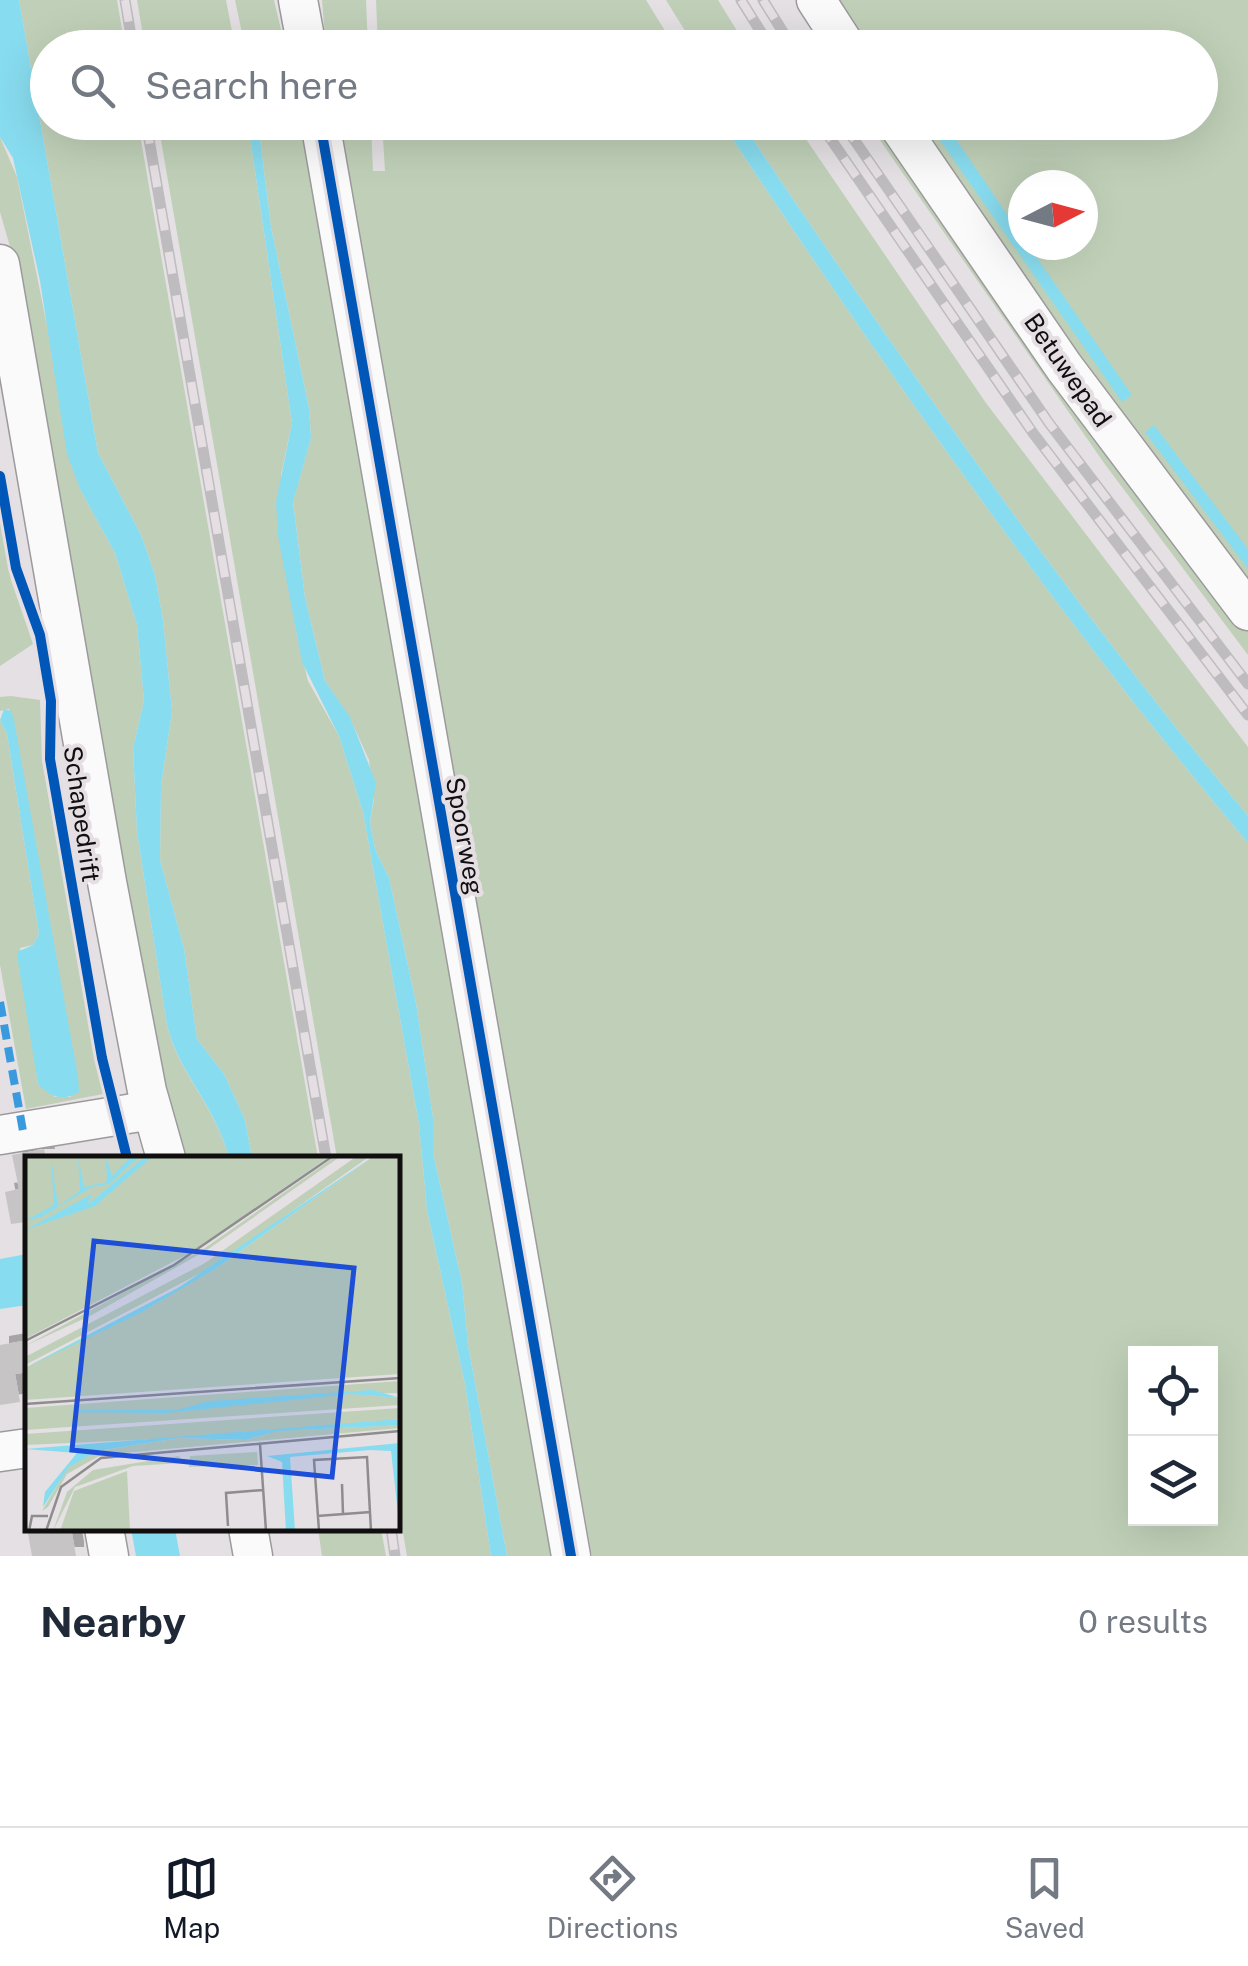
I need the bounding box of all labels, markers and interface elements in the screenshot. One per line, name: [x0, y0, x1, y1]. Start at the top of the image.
search box: [30, 30, 1218, 140]
icon: search: [65, 58, 120, 113]
text: Search here: [145, 63, 358, 108]
north arrow: [1008, 170, 1098, 260]
street label: Betuwepad: [1018, 308, 1118, 432]
street label: Schapedrift: [58, 744, 106, 884]
street label: Spoorweg: [440, 775, 490, 897]
inset map: [25, 1156, 400, 1531]
map controls: [1128, 1346, 1218, 1526]
button: locate: [1128, 1346, 1218, 1436]
button: layers: [1128, 1436, 1218, 1526]
text: Nearby: [40, 1597, 186, 1646]
text: 0 results: [1078, 1603, 1208, 1640]
tab: Map: [163, 1851, 220, 1944]
tab: Directions: [547, 1851, 678, 1944]
tab: Saved: [1005, 1851, 1085, 1944]

